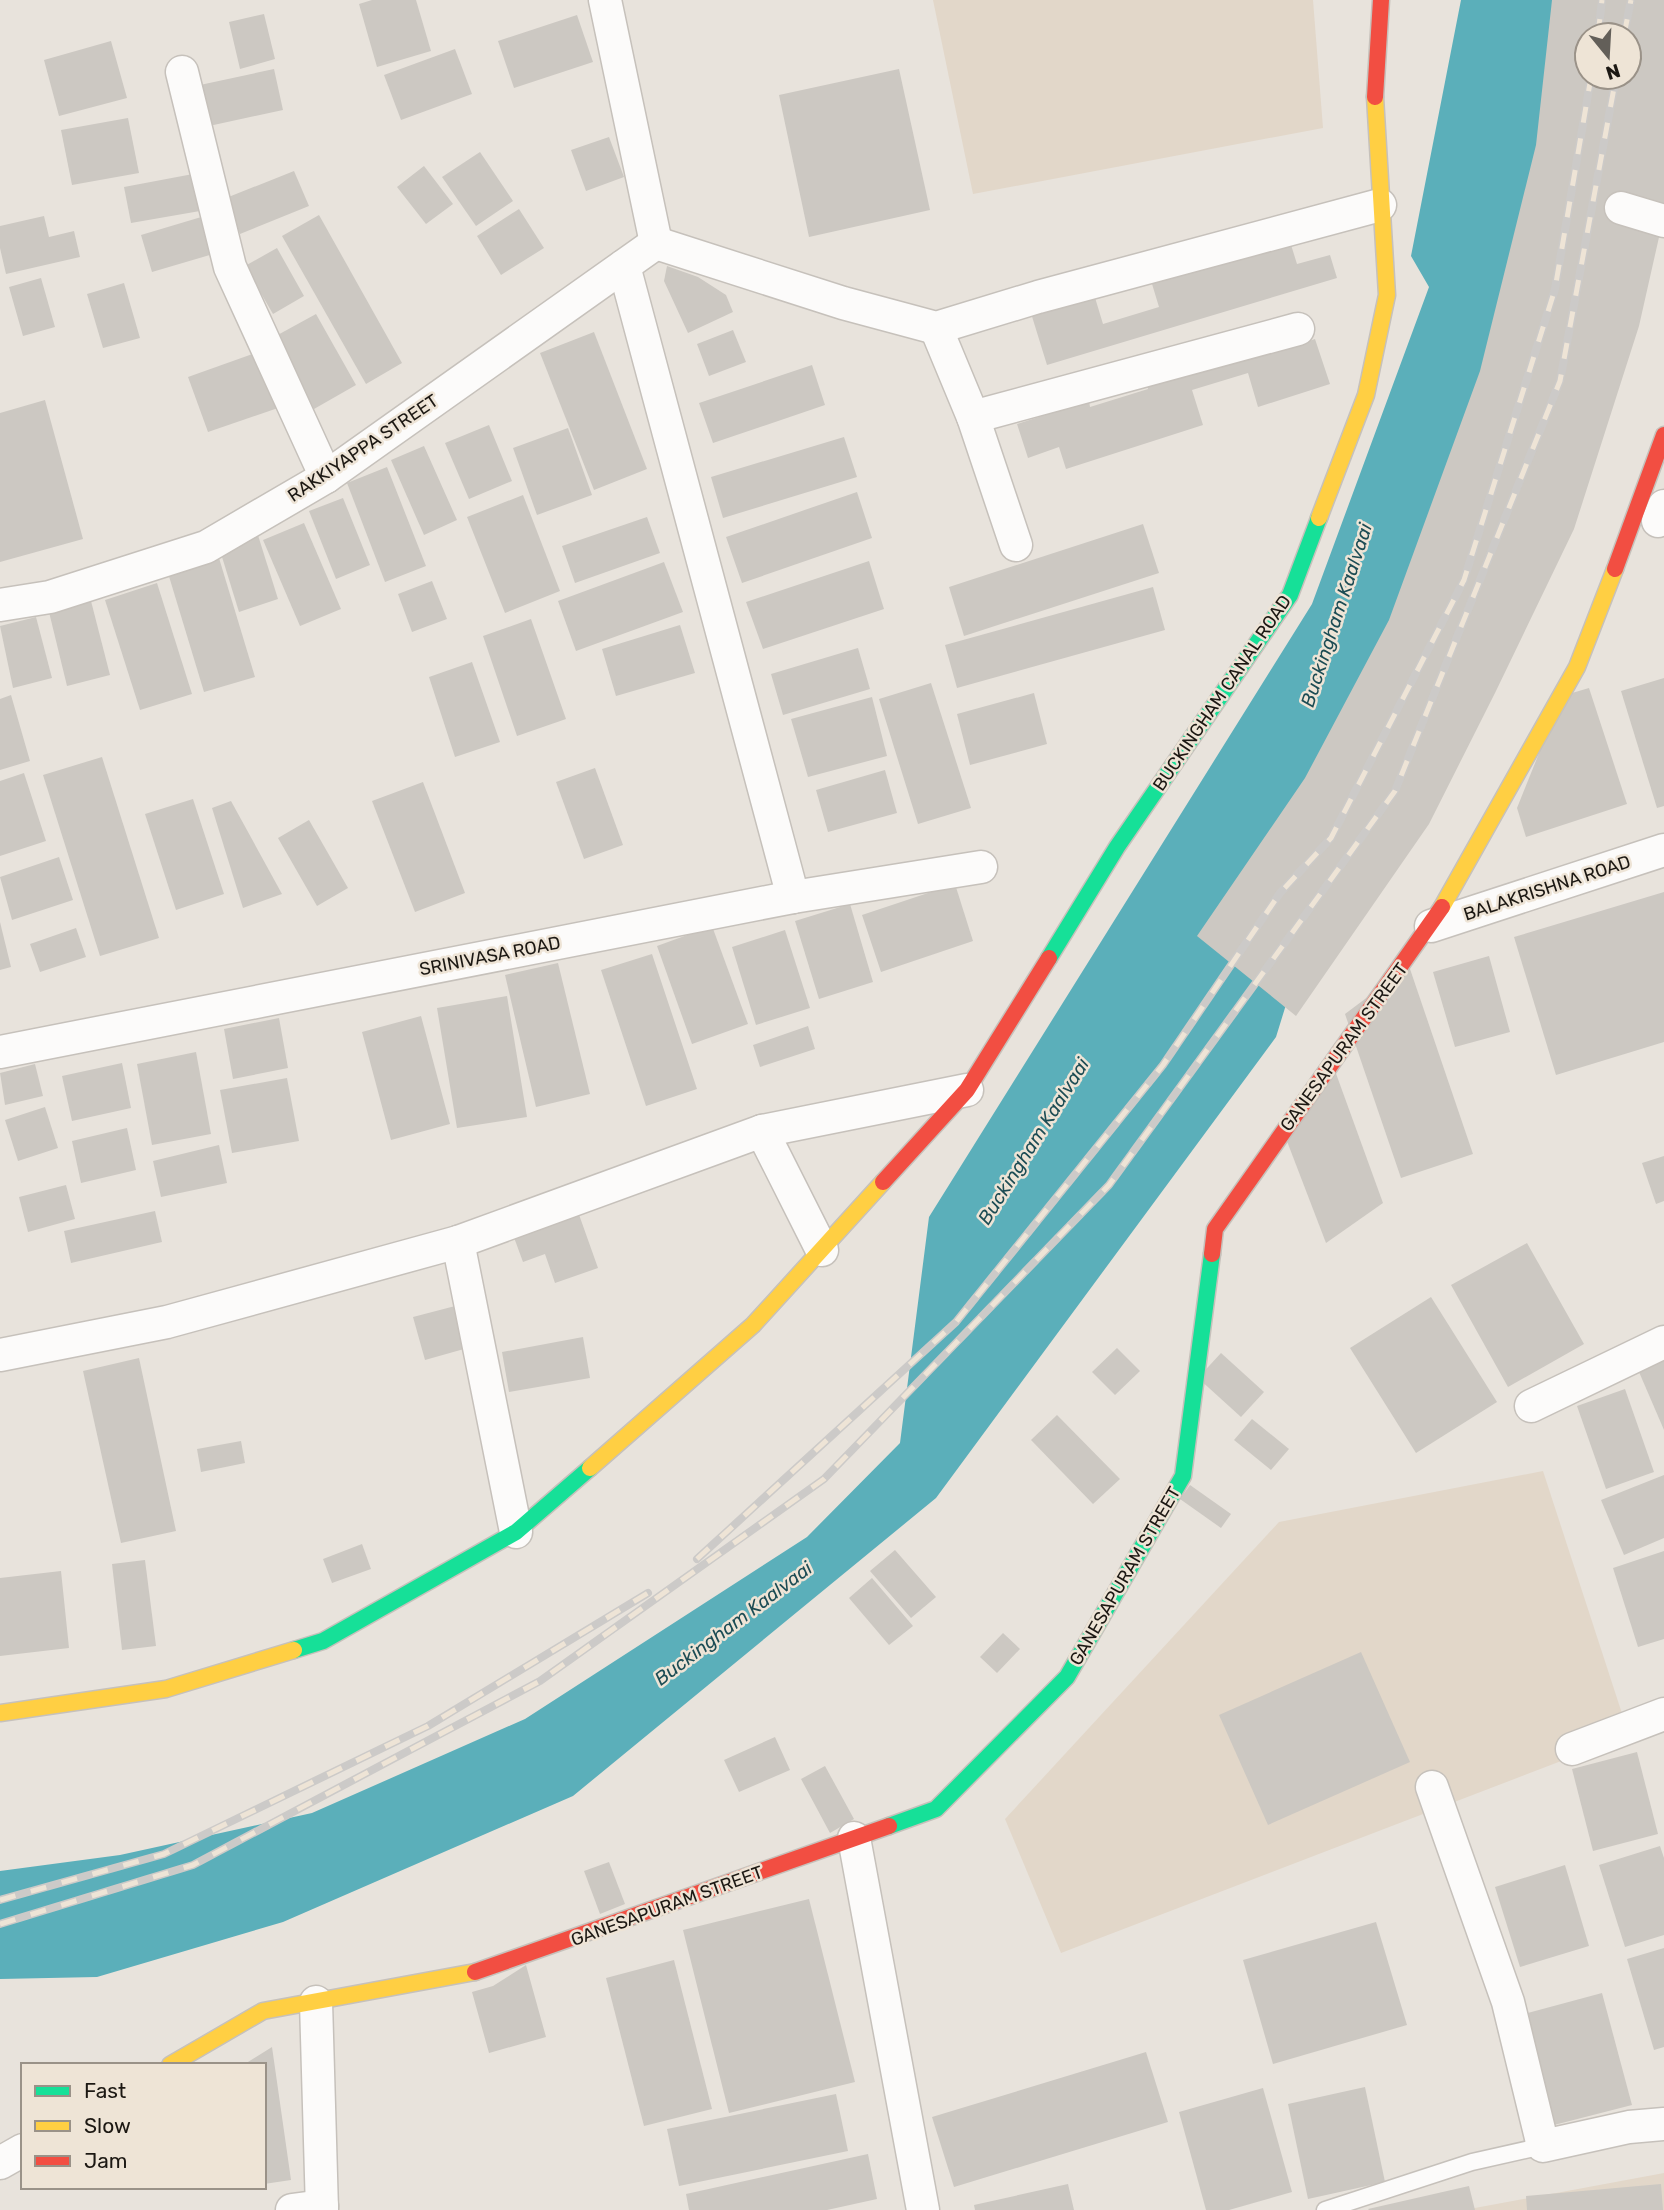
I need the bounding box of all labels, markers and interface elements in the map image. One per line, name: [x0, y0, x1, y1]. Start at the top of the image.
north arrow: [1573, 21, 1643, 91]
text: N: [1603, 59, 1623, 85]
street label: RAKKIYAPPA STREET: [284, 389, 442, 507]
water label: Buckingham Kaalvaai: [1296, 520, 1377, 710]
street label: BUCKINGHAM CANAL ROAD: [1148, 591, 1296, 795]
street label: BALAKRISHNA ROAD: [1461, 851, 1633, 925]
street label: SRINIVASA ROAD: [418, 932, 562, 980]
street label: GANESAPURAM STREET: [1276, 959, 1412, 1135]
water label: Buckingham Kaalvaai: [973, 1054, 1094, 1229]
street label: GANESAPURAM STREET: [1065, 1483, 1185, 1669]
water label: Buckingham Kaalvaai: [650, 1556, 817, 1690]
street label: GANESAPURAM STREET: [568, 1861, 766, 1951]
legend: [21, 2063, 266, 2189]
text: Fast: [84, 2078, 126, 2103]
text: Slow: [84, 2113, 131, 2138]
text: Jam: [84, 2148, 128, 2173]

